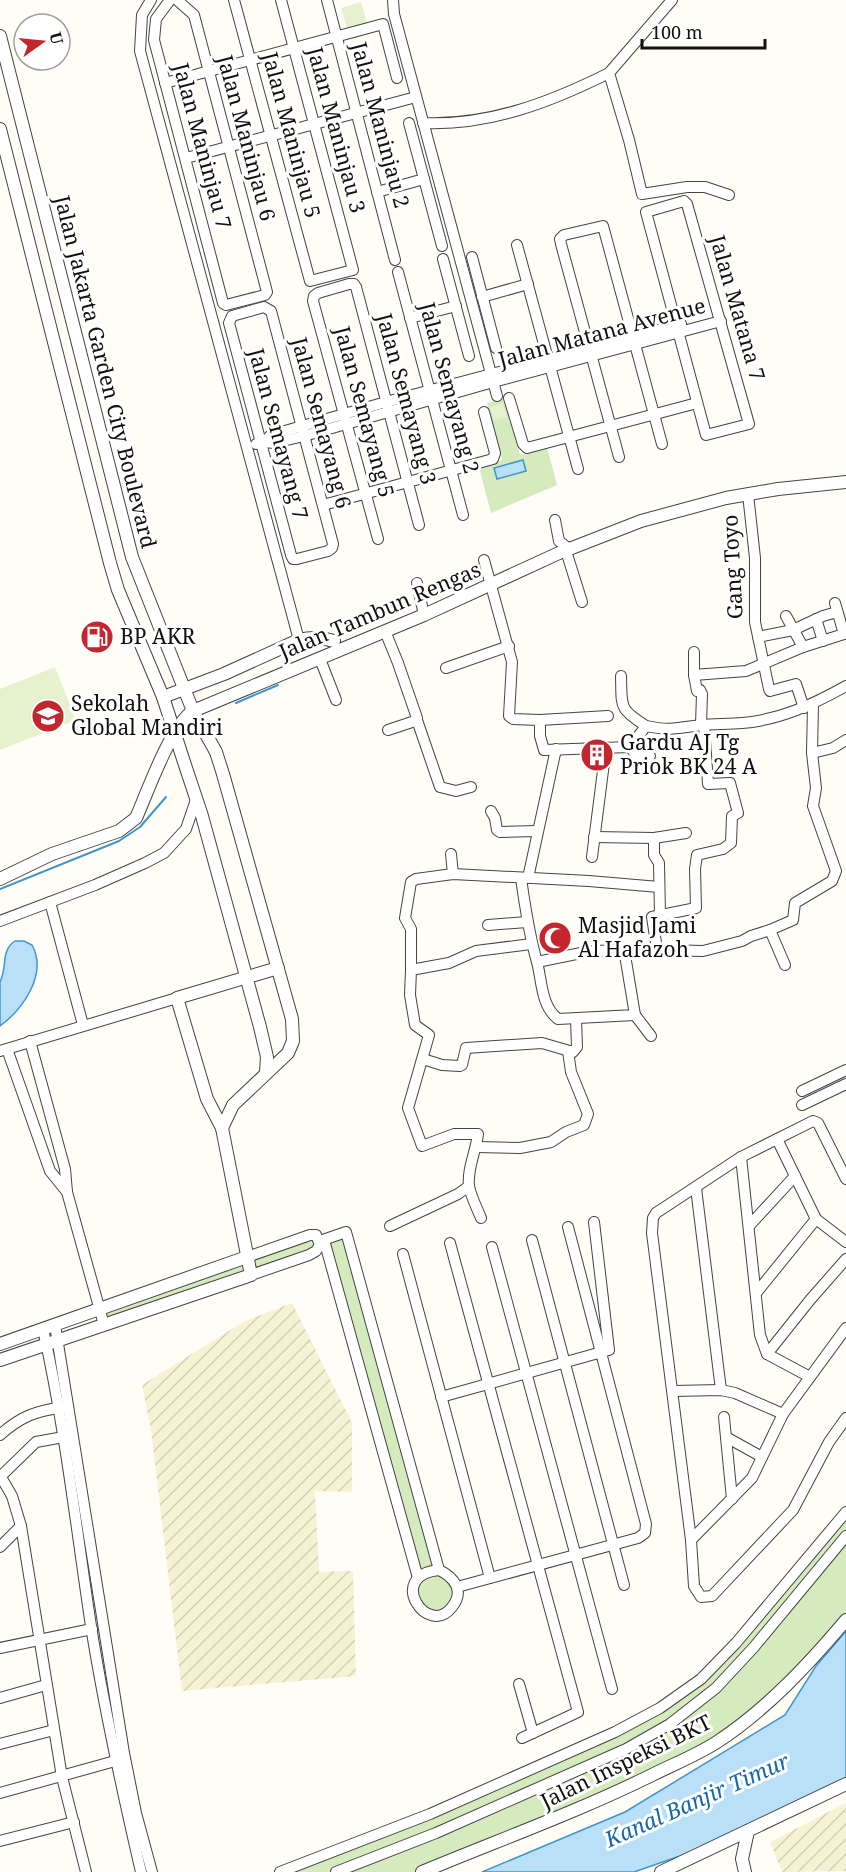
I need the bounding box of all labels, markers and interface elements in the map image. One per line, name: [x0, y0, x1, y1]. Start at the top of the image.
north arrow: [12, 12, 72, 72]
scale bar: [642, 12, 765, 50]
text: 100 m: [651, 20, 703, 44]
text: U: [44, 29, 69, 47]
street label: Jalan Maninjau 2: [345, 38, 417, 211]
street label: Jalan Maninjau 3: [301, 43, 373, 216]
street label: Jalan Maninjau 5: [256, 48, 328, 221]
street label: Jalan Maninjau 6: [211, 51, 283, 224]
street label: Jalan Maninjau 7: [167, 59, 239, 232]
street label: Jalan Jakarta Garden City Boulevard: [48, 192, 163, 551]
street label: Jalan Matana 7: [704, 231, 772, 384]
street label: Jalan Matana Avenue: [494, 291, 708, 373]
street label: Jalan Semayang 2: [413, 298, 486, 477]
street label: Jalan Semayang 3: [370, 309, 443, 488]
street label: Jalan Semayang 5: [328, 322, 401, 501]
street label: Jalan Semayang 6: [285, 333, 358, 512]
street label: Jalan Semayang 7: [242, 344, 315, 523]
street label: Gang Toyo: [715, 514, 749, 620]
street label: Jalan Tambun Rengas: [273, 555, 485, 666]
fuel station icon: BP AKR: [79, 619, 115, 655]
place label: BP AKR: [120, 622, 195, 650]
place label: Sekolah Global Mandiri: [71, 689, 223, 741]
school or university icon: Sekolah Global Mandiri: [30, 698, 66, 734]
place label: Gardu AJ Tg Priok BK 24 A: [620, 728, 757, 780]
building icon: Gardu AJ Tg Priok BK 24 A: [579, 737, 615, 773]
place label: Masjid Jami Al Hafazoh: [578, 911, 697, 963]
mosque icon: Masjid Jami Al Hafazoh: [537, 920, 573, 956]
street label: Jalan Inspeksi BKT: [535, 1708, 716, 1815]
water label: Kanal Banjir Timur: [599, 1745, 794, 1854]

